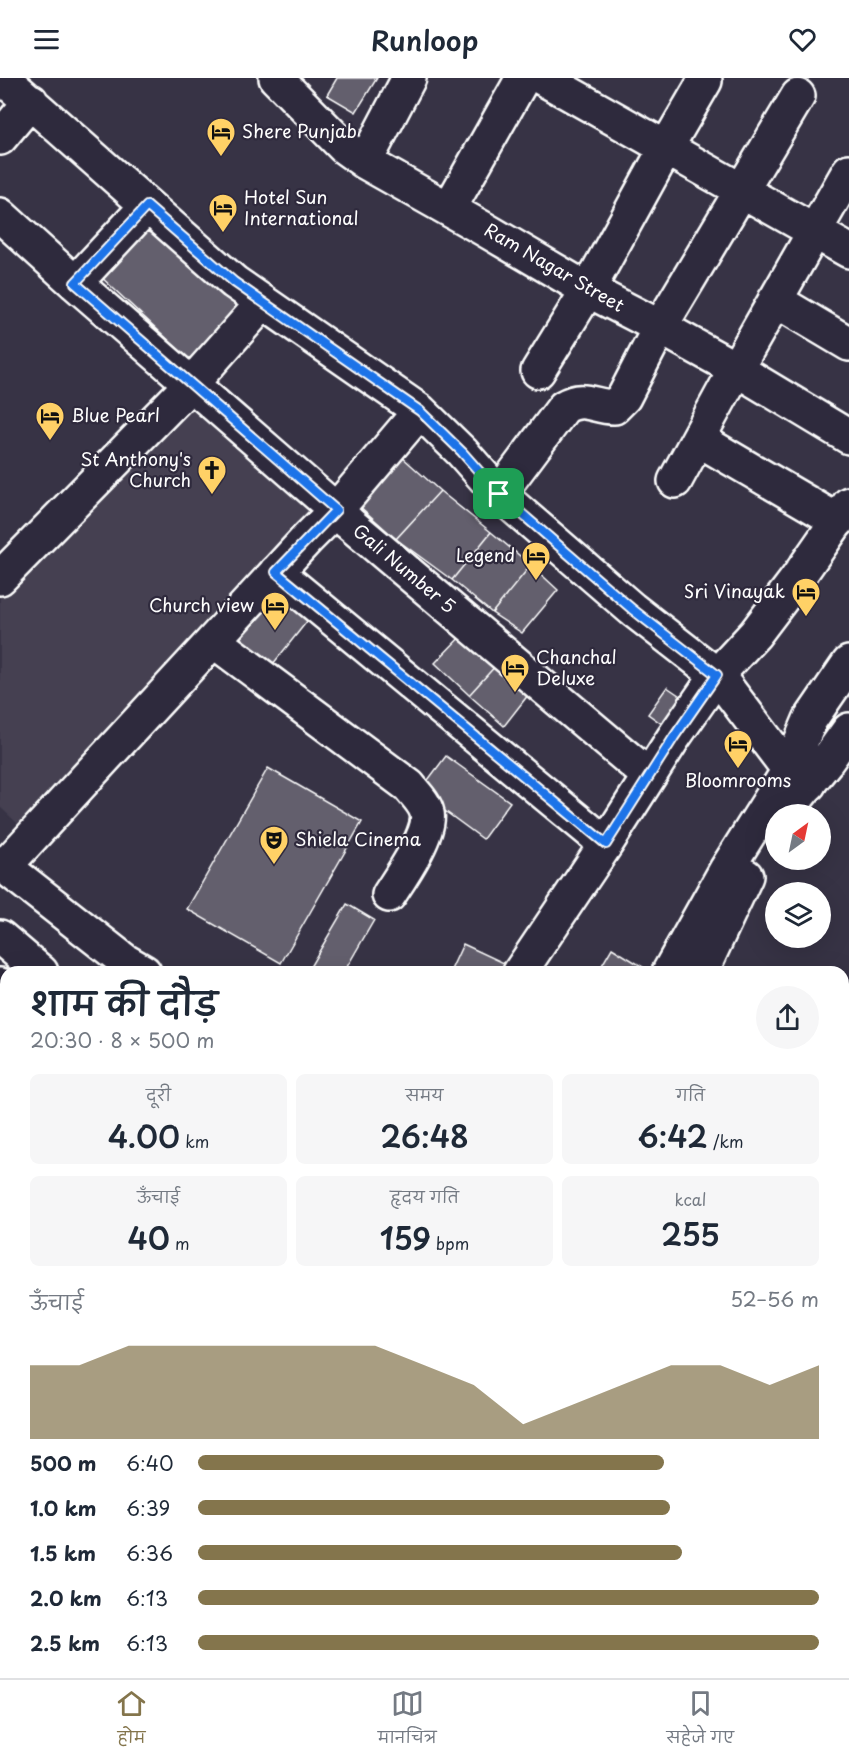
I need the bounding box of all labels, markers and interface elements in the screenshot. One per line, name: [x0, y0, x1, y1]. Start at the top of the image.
text: Runloop: [371, 19, 478, 60]
icon: menu: [30, 23, 63, 56]
icon: heart: [786, 23, 819, 56]
hotel icon: Shere Punjab: [205, 116, 237, 158]
place label: Shere Punjab: [242, 117, 357, 144]
place label: Hotel Sun International: [244, 183, 359, 231]
hotel icon: Hotel Sun International: [207, 192, 239, 234]
street label: Ram Nagar Street: [480, 216, 630, 318]
hotel icon: Blue Pearl: [34, 400, 66, 442]
place label: Blue Pearl: [71, 401, 160, 428]
place label: St Anthony's Church: [81, 445, 191, 493]
church icon: St Anthony's Church: [196, 454, 228, 496]
pin: [473, 468, 524, 519]
icon: arrive: [482, 477, 515, 510]
street label: Gali Number 5: [348, 517, 462, 619]
hotel icon: Legend: [520, 540, 552, 582]
place label: Legend: [456, 541, 515, 568]
hotel icon: Sri Vinayak: [790, 576, 822, 618]
place label: Sri Vinayak: [684, 577, 785, 604]
hotel icon: Church view: [259, 590, 291, 632]
place label: Church view: [149, 591, 254, 618]
place label: Chanchal Deluxe: [536, 643, 617, 691]
hotel icon: Chanchal Deluxe: [499, 652, 531, 694]
hotel icon: Bloomrooms: [722, 728, 754, 770]
place label: Bloomrooms: [685, 766, 791, 793]
north arrow: [765, 804, 831, 870]
map controls: [765, 804, 831, 948]
theatre icon: Shiela Cinema: [258, 824, 290, 866]
place label: Shiela Cinema: [295, 825, 422, 852]
button: layers: [765, 882, 831, 948]
text: शाम की दौड़: [30, 977, 218, 1027]
button: share: [756, 986, 819, 1049]
text: 20:30 · 8 × 500 m: [30, 1025, 214, 1055]
text: दूरी: [146, 1082, 171, 1106]
text: समय: [405, 1082, 444, 1106]
text: गति: [676, 1082, 705, 1106]
text: 4.00: [108, 1113, 180, 1158]
text: 26:48: [380, 1113, 469, 1158]
text: 6:42: [637, 1113, 708, 1158]
text: km: [180, 1129, 209, 1153]
text: /km: [708, 1129, 744, 1153]
text: ऊँचाई: [137, 1184, 180, 1208]
text: हृदय गति: [390, 1184, 459, 1208]
text: kcal: [675, 1187, 706, 1211]
text: 255: [661, 1211, 720, 1256]
text: 40: [127, 1215, 170, 1260]
text: 159: [380, 1215, 431, 1260]
text: m: [170, 1231, 190, 1255]
text: bpm: [431, 1231, 469, 1255]
text: 52–56 m: [730, 1284, 819, 1314]
text: ऊँचाई: [30, 1287, 84, 1317]
text: 500 m: [30, 1448, 97, 1478]
text: 6:40: [126, 1448, 174, 1478]
text: 1.0 km: [30, 1493, 97, 1523]
text: 6:39: [126, 1493, 170, 1523]
text: 1.5 km: [30, 1538, 96, 1568]
text: 6:36: [126, 1538, 173, 1568]
text: 2.0 km: [30, 1583, 102, 1613]
text: 6:13: [126, 1583, 168, 1613]
text: 2.5 km: [30, 1628, 100, 1658]
text: 6:13: [126, 1628, 168, 1658]
tab: होम: [115, 1687, 148, 1755]
tab: मानचित्र: [378, 1687, 437, 1755]
tab: सहेजे गए: [666, 1687, 734, 1755]

